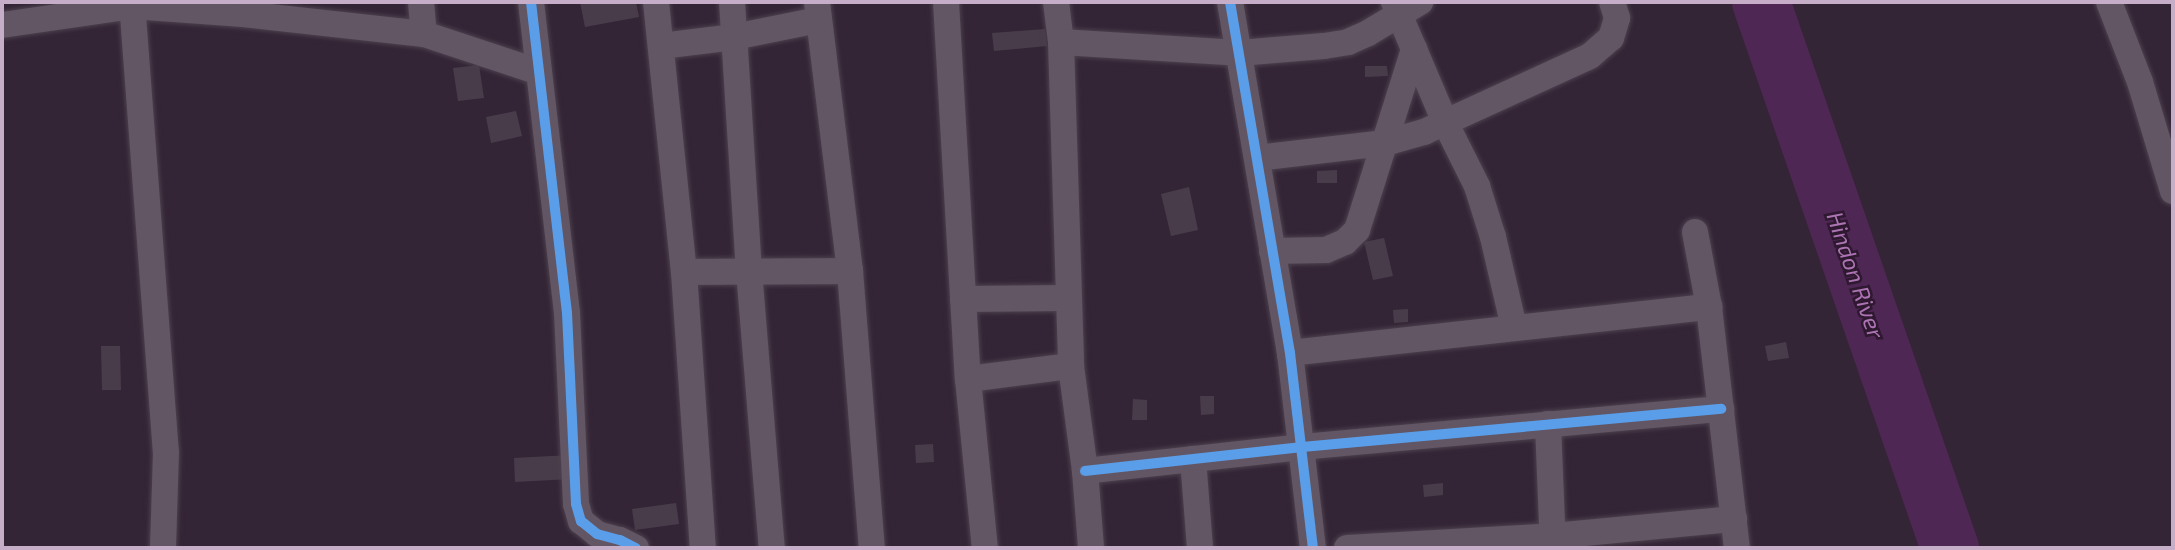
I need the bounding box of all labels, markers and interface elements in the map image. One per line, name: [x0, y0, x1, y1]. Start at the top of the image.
water label: Hindon River: [1821, 208, 1891, 342]

